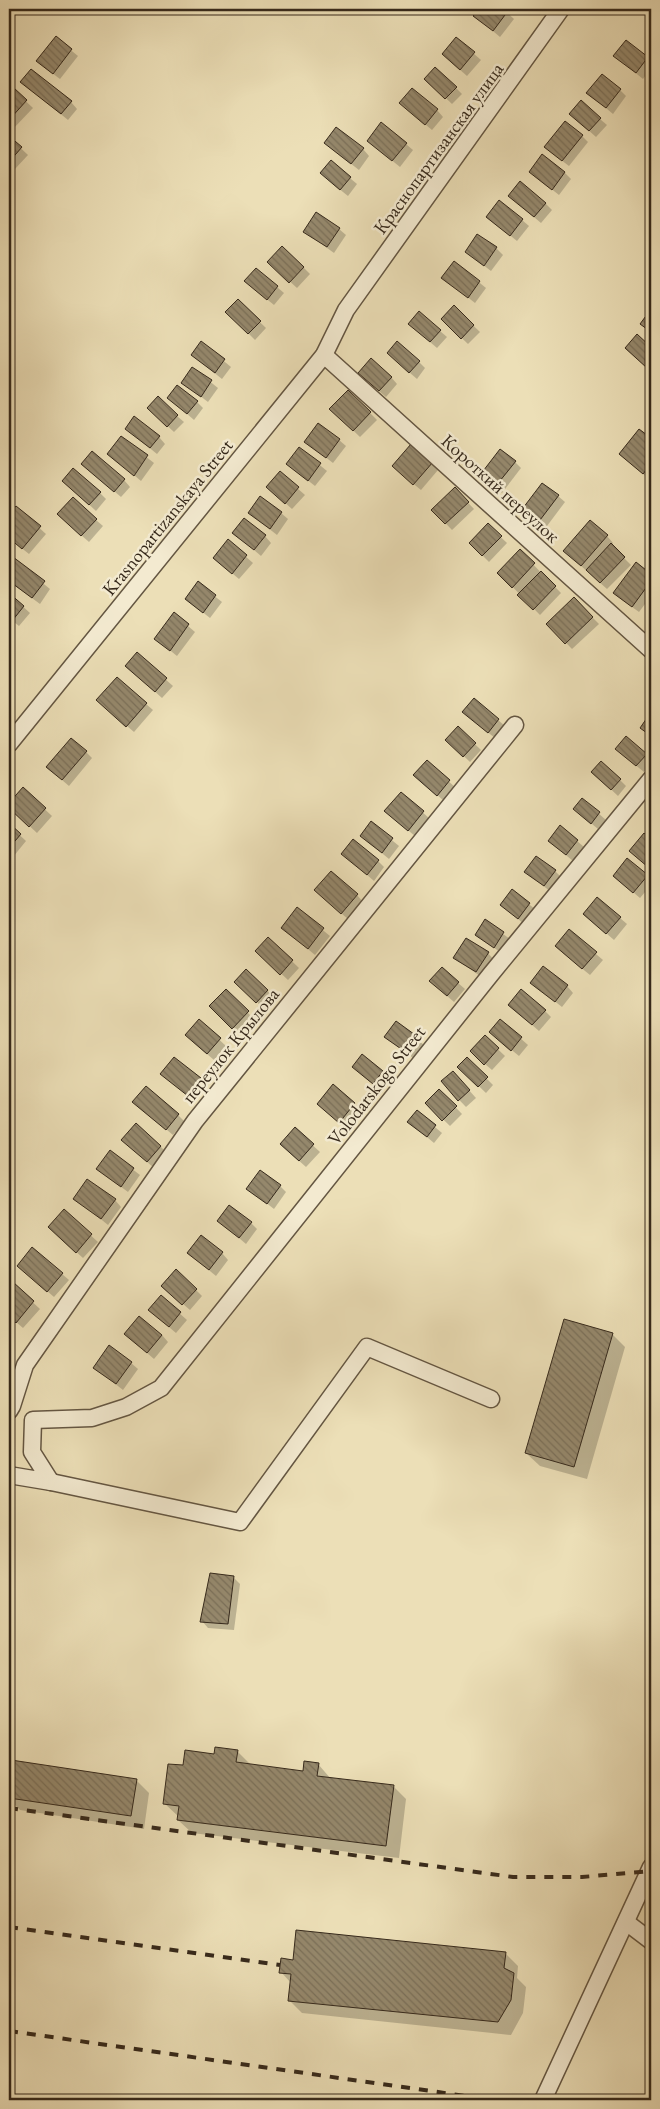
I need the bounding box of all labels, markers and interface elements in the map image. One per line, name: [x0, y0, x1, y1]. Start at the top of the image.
street label: Краснопартизанская улица: [368, 57, 509, 239]
street label: Короткий переулок: [436, 428, 565, 548]
street label: Krasnopartizanskaya Street: [96, 434, 238, 601]
street label: переулок Крылова: [176, 982, 285, 1108]
street label: Volodarskogo Street: [322, 1020, 431, 1150]

